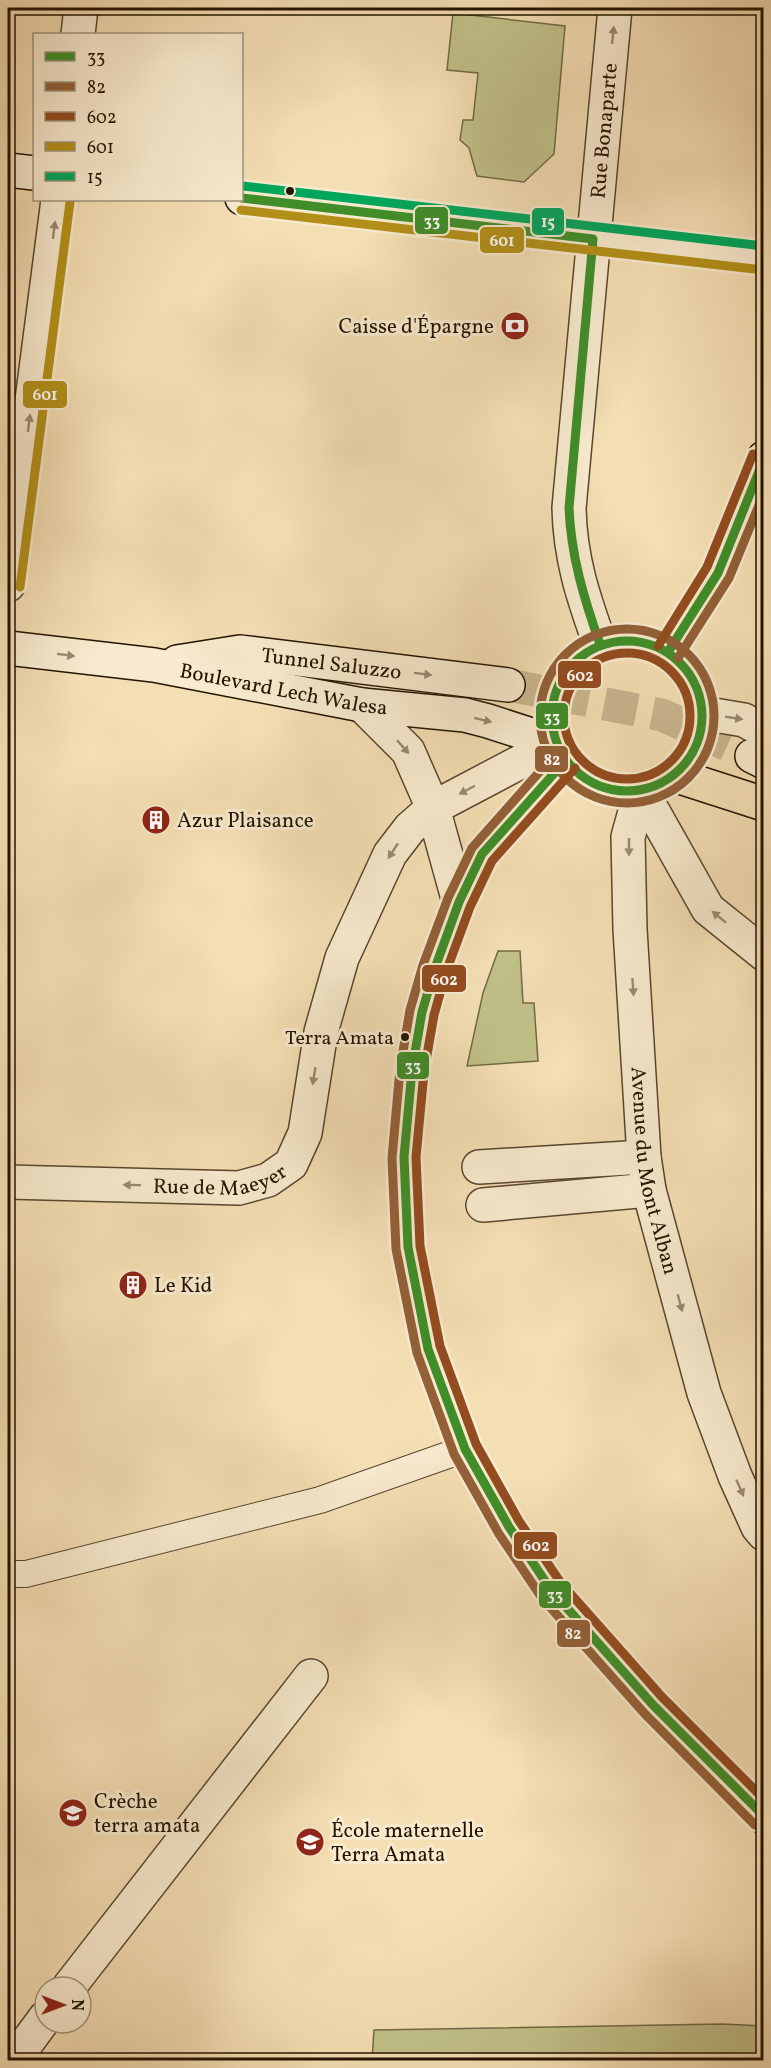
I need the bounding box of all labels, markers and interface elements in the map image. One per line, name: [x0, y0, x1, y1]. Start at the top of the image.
one-way arrow: [608, 25, 618, 44]
legend: [33, 33, 243, 201]
text: 33: [87, 46, 105, 71]
street label: Rue Bonaparte: [585, 62, 626, 200]
text: 82: [87, 76, 106, 101]
text: 602: [87, 106, 117, 131]
text: 601: [87, 136, 114, 161]
text: 15: [87, 166, 103, 191]
unlabelled marker: [284, 185, 296, 197]
line badge: 33: [414, 206, 449, 235]
line badge: 15: [531, 207, 565, 236]
text: 33: [424, 211, 440, 233]
text: 15: [541, 212, 555, 234]
one-way arrow: [49, 220, 58, 239]
line badge: 601: [479, 226, 525, 254]
text: 601: [489, 231, 515, 253]
bank icon: Caisse d'Épargne: [499, 310, 531, 342]
place label: Caisse d'Épargne: [338, 313, 494, 342]
line badge: 601: [22, 380, 68, 409]
text: 601: [32, 385, 58, 407]
one-way arrow: [24, 413, 33, 432]
street label: Tunnel Saluzzo: [260, 642, 403, 688]
one-way arrow: [56, 650, 75, 659]
street label: Boulevard Lech Walesa: [177, 657, 389, 723]
line badge: 602: [557, 660, 602, 689]
text: 602: [567, 666, 593, 688]
one-way arrow: [413, 670, 432, 679]
line badge: 33: [535, 702, 569, 730]
text: 33: [544, 707, 560, 729]
one-way arrow: [725, 714, 744, 723]
one-way arrow: [473, 715, 492, 725]
one-way arrow: [396, 739, 409, 755]
line badge: 82: [534, 745, 569, 773]
text: 82: [544, 750, 560, 772]
one-way arrow: [459, 785, 476, 795]
building icon: Azur Plaisance: [140, 804, 172, 836]
place label: Azur Plaisance: [177, 807, 314, 836]
one-way arrow: [624, 837, 633, 856]
one-way arrow: [388, 843, 399, 859]
one-way arrow: [711, 911, 726, 923]
line badge: 602: [421, 964, 467, 993]
text: 602: [431, 970, 457, 992]
one-way arrow: [629, 977, 638, 996]
place label: Terra Amata: [285, 1025, 394, 1053]
marker: Terra Amata: [399, 1031, 411, 1043]
line badge: 33: [396, 1051, 430, 1080]
text: 33: [405, 1056, 421, 1078]
one-way arrow: [309, 1066, 318, 1085]
street label: Avenue du Mont Alban: [622, 1066, 684, 1278]
street label: Rue de Maeyer: [152, 1158, 294, 1204]
one-way arrow: [122, 1180, 141, 1190]
building icon: Le Kid: [117, 1269, 149, 1301]
place label: Le Kid: [154, 1272, 212, 1301]
one-way arrow: [675, 1294, 685, 1312]
one-way arrow: [736, 1480, 745, 1497]
line badge: 602: [513, 1531, 558, 1560]
text: 602: [523, 1536, 549, 1558]
line badge: 33: [538, 1580, 572, 1609]
text: 33: [547, 1585, 563, 1607]
line badge: 82: [556, 1619, 591, 1648]
text: 82: [565, 1624, 581, 1646]
place label: Crèche terra amata: [94, 1788, 200, 1841]
school or university icon: Crèche terra amata: [57, 1797, 89, 1829]
place label: École maternelle Terra Amata: [331, 1817, 484, 1870]
school or university icon: École maternelle Terra Amata: [294, 1826, 326, 1858]
north arrow: [33, 1975, 93, 2035]
text: N: [65, 1999, 87, 2011]

